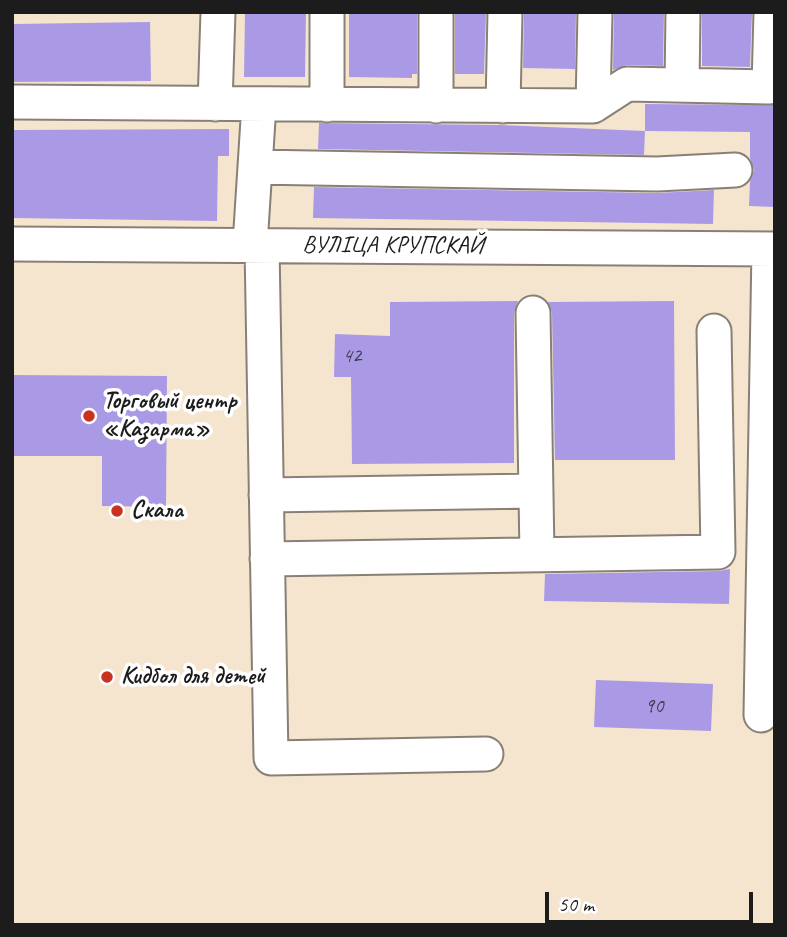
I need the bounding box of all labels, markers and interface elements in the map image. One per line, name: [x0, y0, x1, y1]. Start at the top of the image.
street label: ВУЛІЦА КРУПСКАЙ: [302, 232, 484, 260]
house number: 42: [343, 343, 361, 369]
place label: Торговый центр «Казарма»: [103, 388, 236, 444]
marker: Торговый центр «Казарма»: [81, 408, 97, 424]
place label: Скала: [131, 497, 183, 525]
marker: Скала: [109, 503, 125, 519]
place label: Кидбол для детей: [121, 663, 265, 691]
marker: Кидбол для детей: [99, 669, 115, 685]
house number: 90: [645, 693, 663, 719]
scale bar: [549, 878, 757, 922]
text: 50 m: [558, 891, 594, 917]

